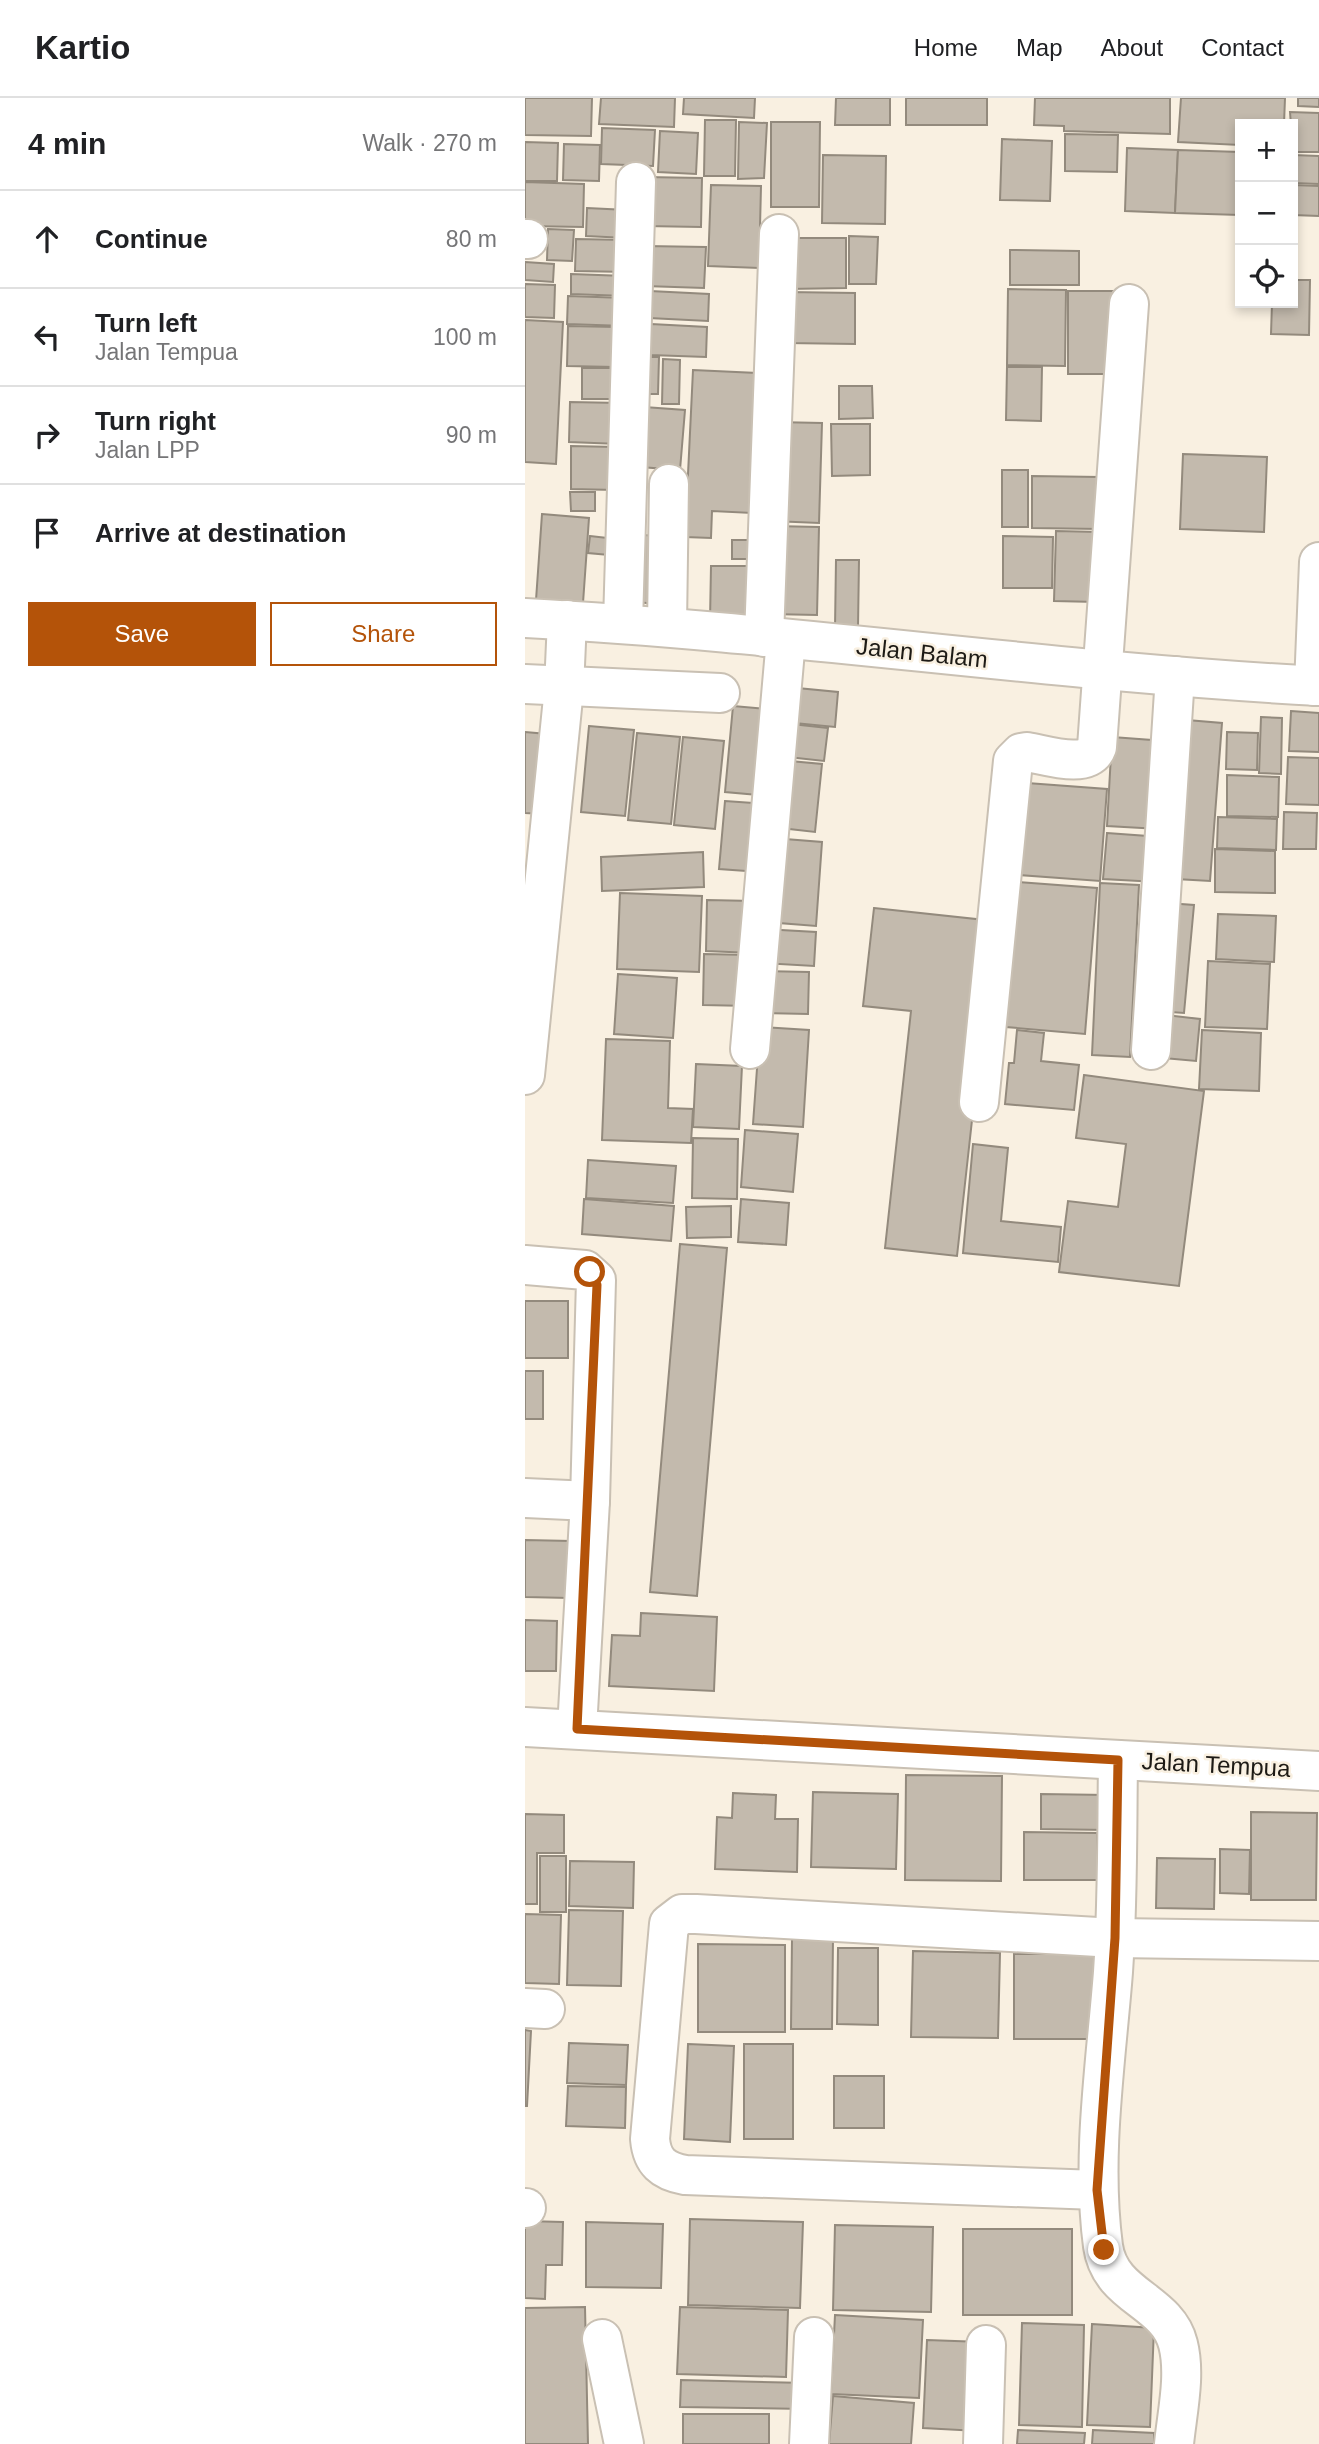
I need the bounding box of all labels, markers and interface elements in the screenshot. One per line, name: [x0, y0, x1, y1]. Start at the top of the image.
text: Kartio: [35, 29, 130, 66]
text: Home: [914, 34, 978, 61]
text: Map: [1016, 34, 1063, 61]
text: About: [1101, 34, 1163, 61]
text: Contact: [1201, 34, 1284, 61]
map controls: [1235, 119, 1298, 308]
button: +: [1235, 119, 1298, 182]
text: 4 min: [28, 127, 106, 160]
text: Walk · 270 m: [362, 130, 497, 156]
button: −: [1235, 182, 1298, 245]
icon: ahead: [28, 220, 66, 258]
text: Continue: [95, 224, 208, 254]
text: 80 m: [446, 226, 497, 252]
button: locate: [1235, 245, 1298, 308]
text: Turn left: [95, 308, 197, 338]
icon: left: [28, 318, 66, 356]
text: 100 m: [433, 324, 497, 350]
text: Jalan Tempua: [95, 339, 238, 365]
text: Turn right: [95, 406, 216, 436]
icon: right: [28, 416, 66, 454]
text: 90 m: [446, 422, 497, 448]
text: Jalan LPP: [95, 437, 200, 463]
icon: arrive: [28, 514, 66, 552]
text: Arrive at destination: [95, 518, 346, 548]
button: Save: [28, 602, 256, 666]
button: Share: [270, 602, 497, 666]
street label: Jalan Balam: [855, 632, 989, 673]
route start: [574, 1256, 605, 1287]
street label: Jalan Tempua: [1141, 1747, 1292, 1782]
route end: [1088, 2234, 1119, 2265]

